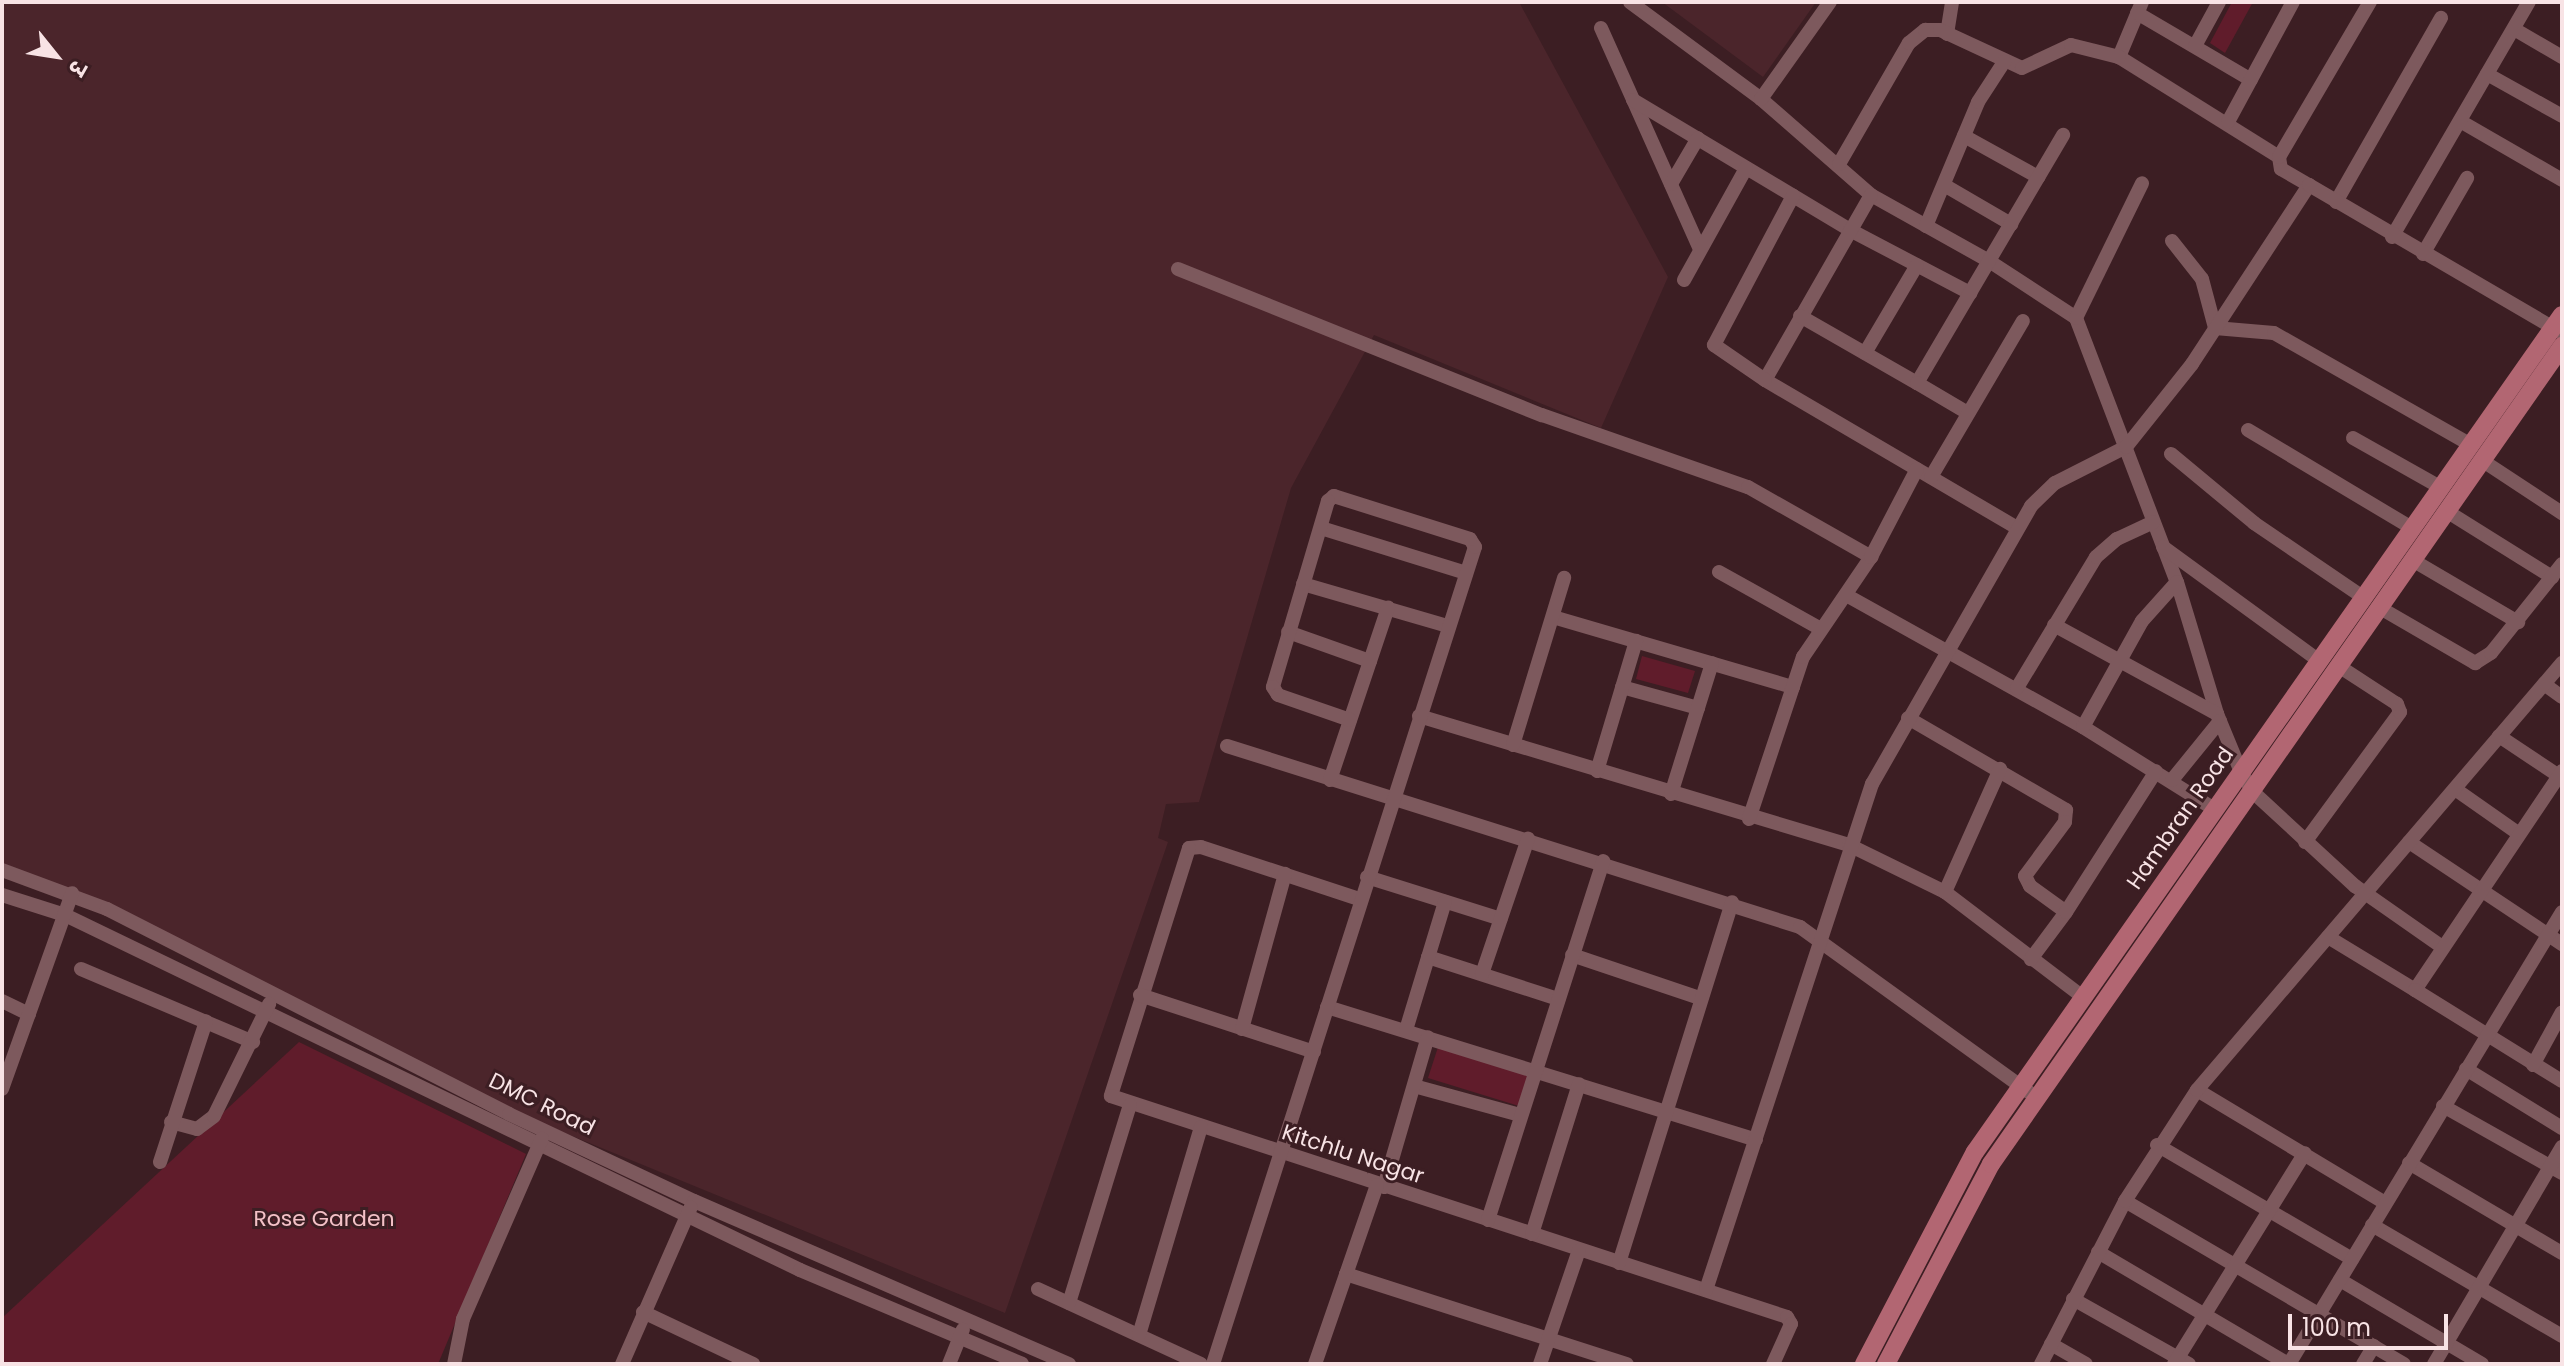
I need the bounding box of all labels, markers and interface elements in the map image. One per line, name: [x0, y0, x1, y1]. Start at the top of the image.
north arrow: [16, 16, 96, 96]
text: उ: [61, 55, 94, 81]
street label: Hambran Road: [2121, 742, 2239, 894]
street label: DMC Road: [485, 1067, 599, 1141]
street label: Kitchlu Nagar: [1279, 1119, 1427, 1189]
park label: Rose Garden: [253, 1206, 395, 1232]
scale bar: [2292, 1298, 2452, 1348]
text: 100 m: [2302, 1311, 2371, 1344]

